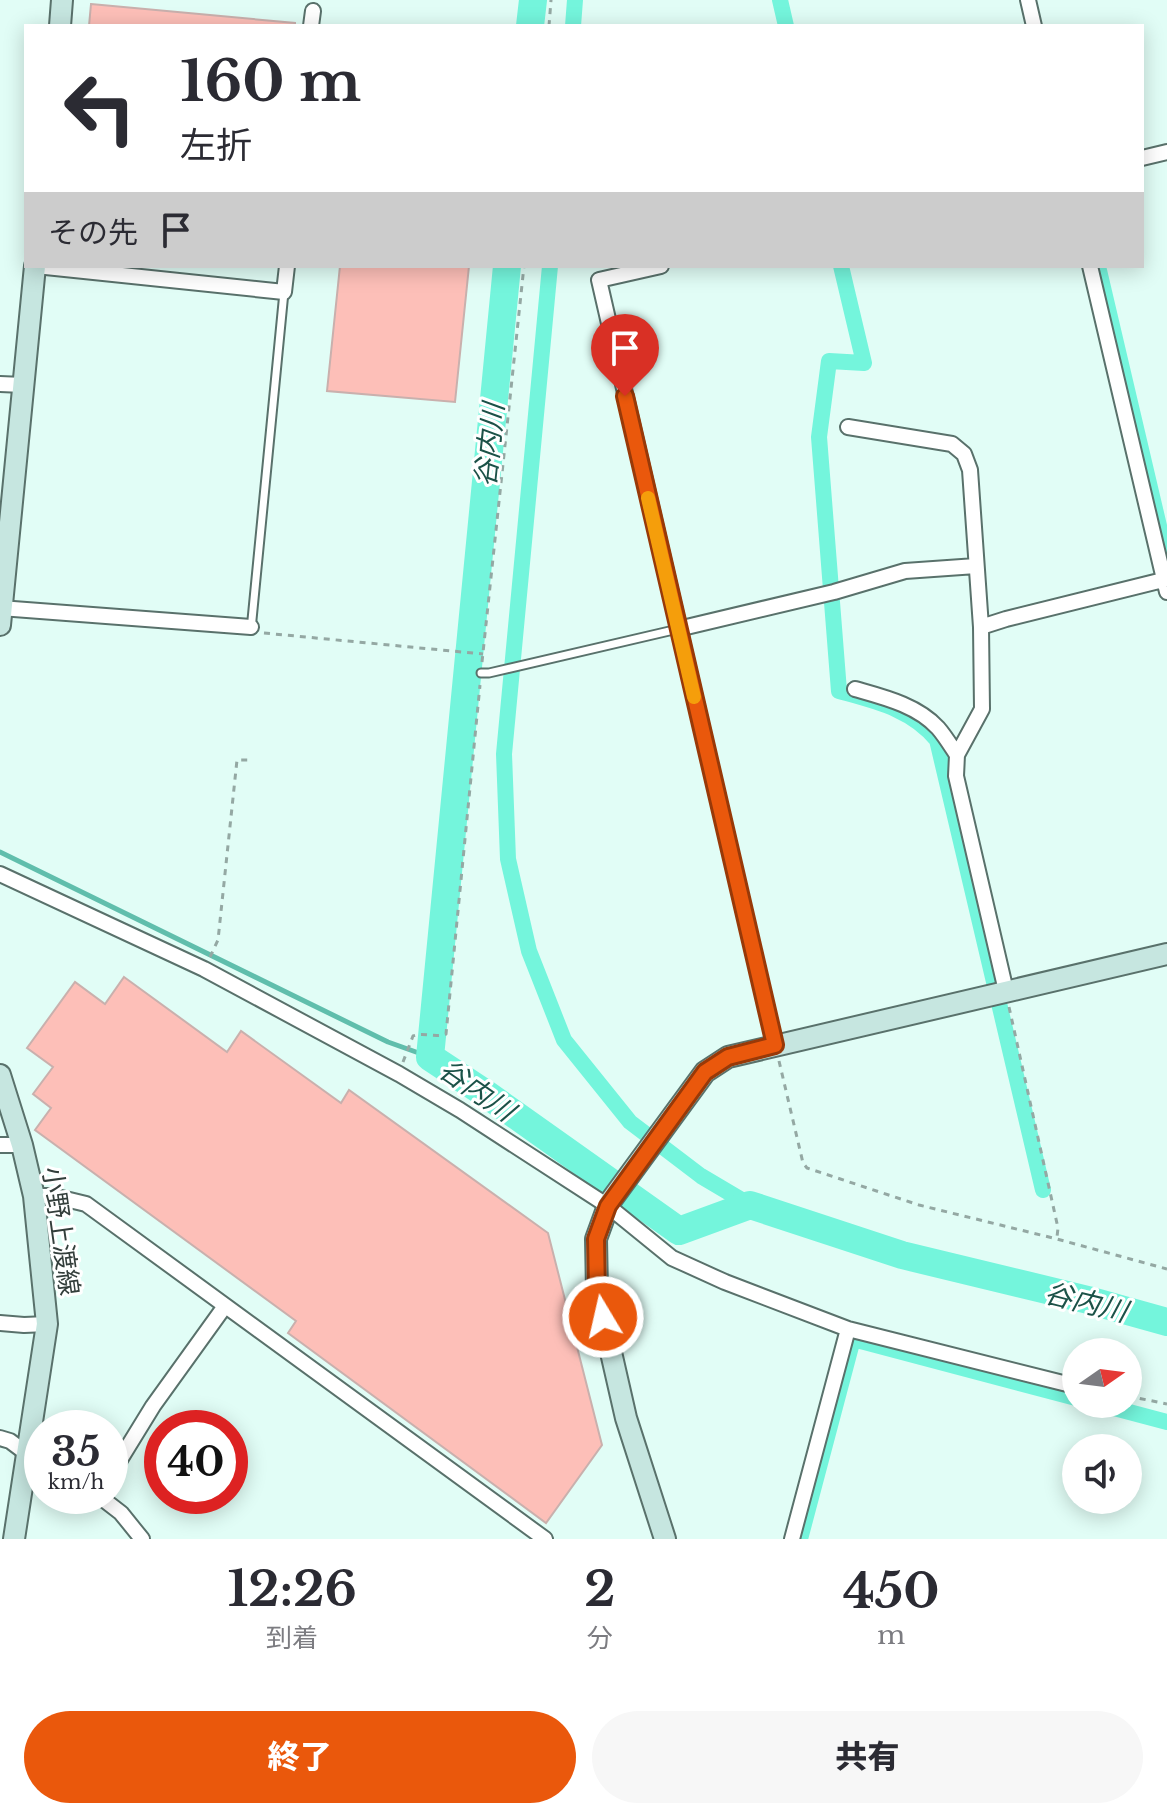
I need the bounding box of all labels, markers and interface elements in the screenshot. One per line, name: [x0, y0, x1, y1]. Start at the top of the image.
text: 160 m: [180, 47, 361, 116]
icon: left: [48, 56, 152, 160]
text: 左折: [180, 123, 252, 168]
icon: arrive: [154, 208, 198, 252]
text: その先: [48, 214, 138, 251]
pin: [591, 314, 659, 396]
icon: arrive: [603, 326, 647, 370]
water label: 谷内川: [468, 398, 512, 489]
water label: 谷内川: [432, 1052, 524, 1131]
street label: 小野上渡線: [36, 1164, 86, 1298]
position arrow: [561, 1275, 645, 1359]
water label: 谷内川: [1041, 1275, 1134, 1330]
north arrow: [1062, 1338, 1142, 1418]
map controls: [1062, 1338, 1142, 1514]
speed limit sign: 40: [144, 1410, 248, 1514]
text: 35: [51, 1427, 101, 1477]
button: sound: [1062, 1434, 1142, 1514]
text: km/h: [48, 1470, 104, 1494]
text: 12:26: [227, 1559, 357, 1619]
text: 2: [584, 1559, 615, 1619]
text: 450: [843, 1561, 940, 1621]
text: m: [877, 1619, 905, 1651]
text: 到着: [266, 1622, 318, 1654]
text: 分: [587, 1622, 613, 1654]
button: 終了: [24, 1711, 576, 1803]
button: 共有: [592, 1711, 1143, 1803]

